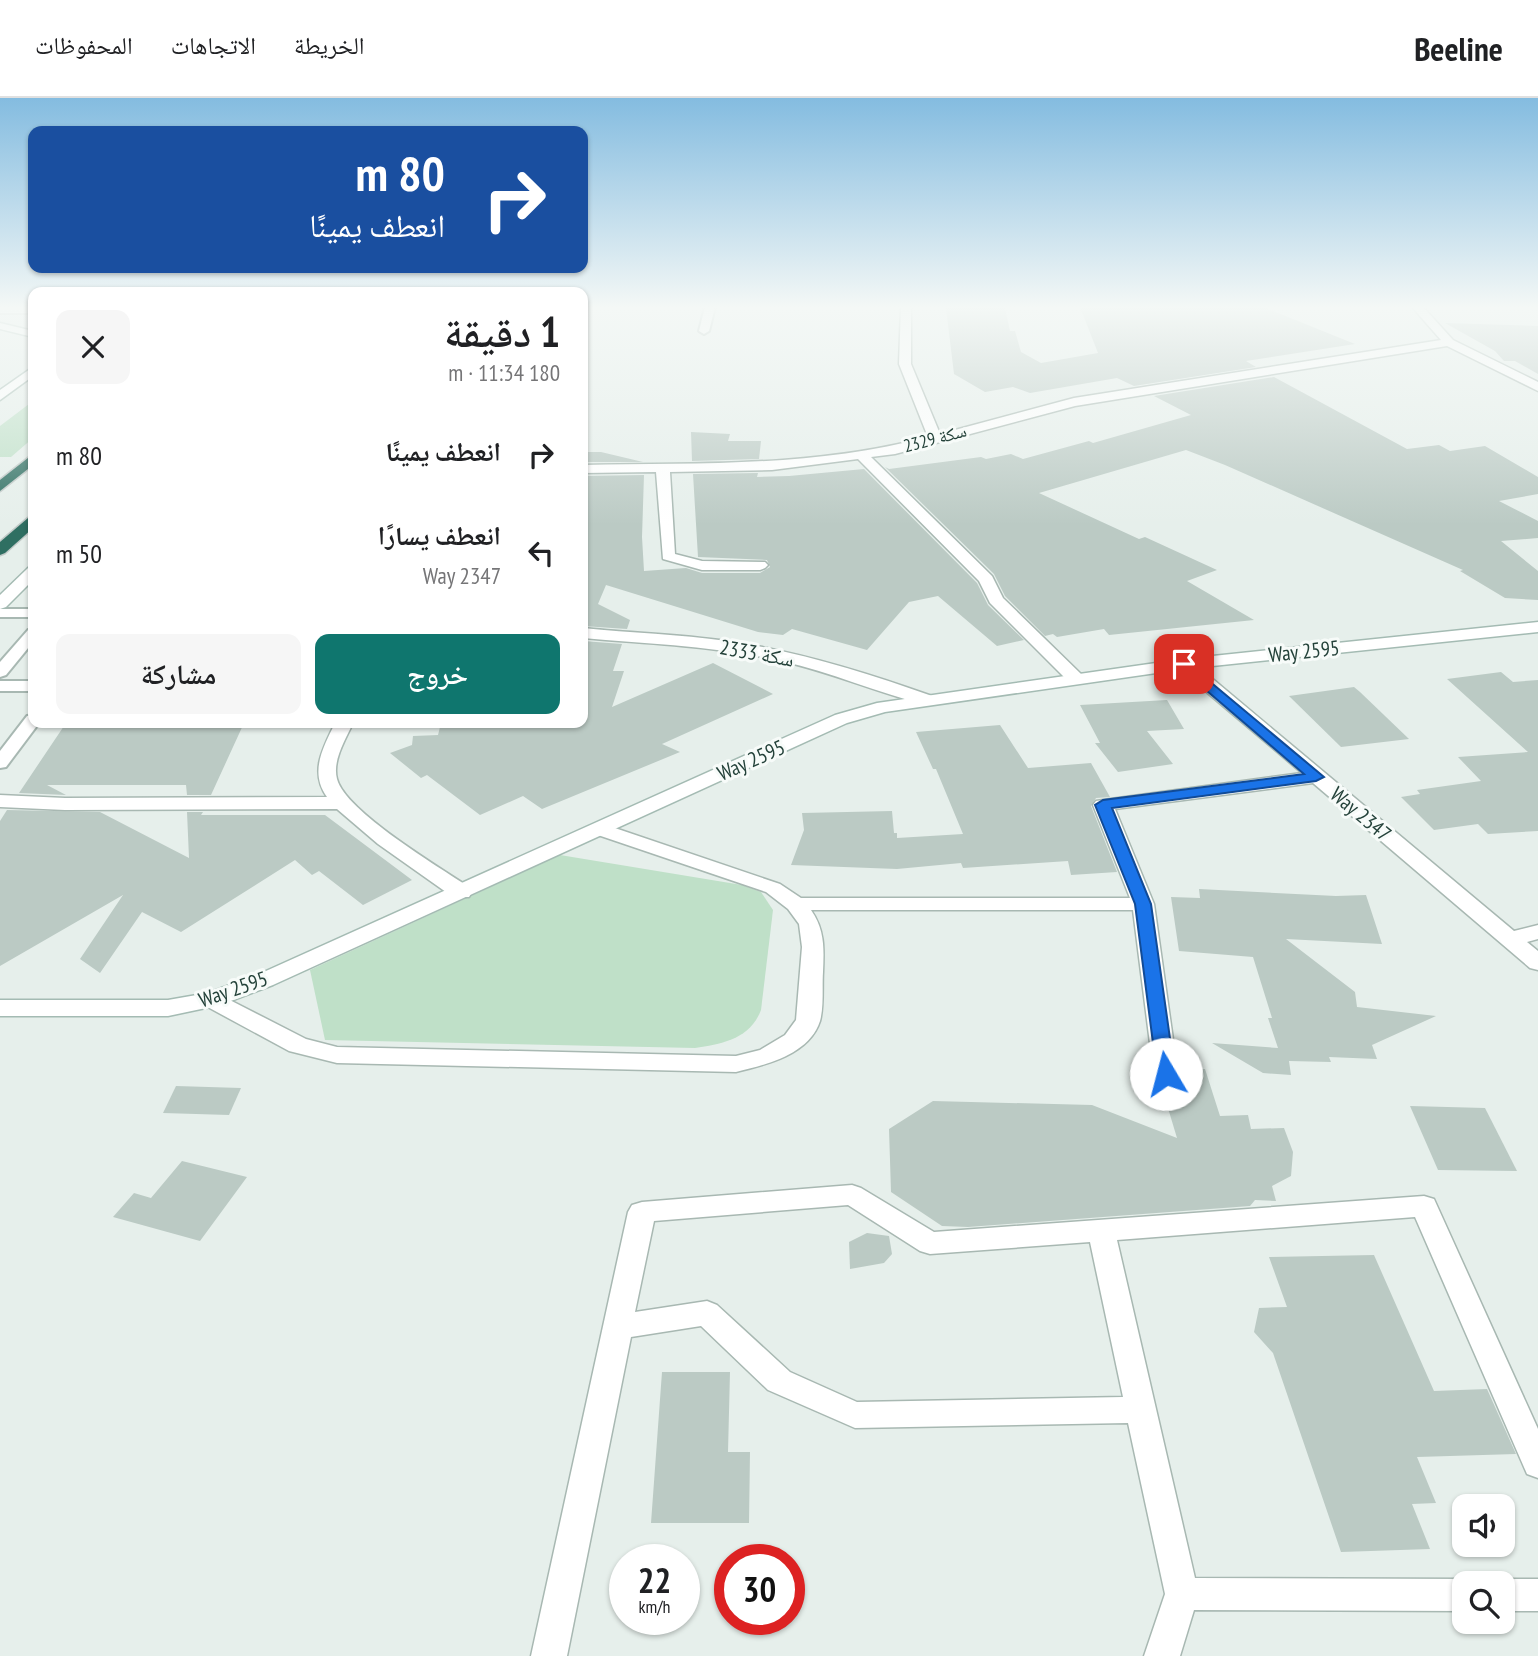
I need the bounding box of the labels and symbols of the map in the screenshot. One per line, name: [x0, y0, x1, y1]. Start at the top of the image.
street label: سكة 2329: [901, 419, 969, 457]
street label: سكة 2333: [718, 633, 796, 673]
pin: [1154, 634, 1214, 694]
street label: Way 2595: [1267, 634, 1341, 668]
street label: Way 2595: [713, 733, 789, 787]
street label: Way 2347: [1325, 781, 1397, 847]
street label: Way 2595: [195, 965, 271, 1013]
position arrow: [1129, 1037, 1203, 1111]
speed limit sign: 30: [714, 1544, 805, 1635]

